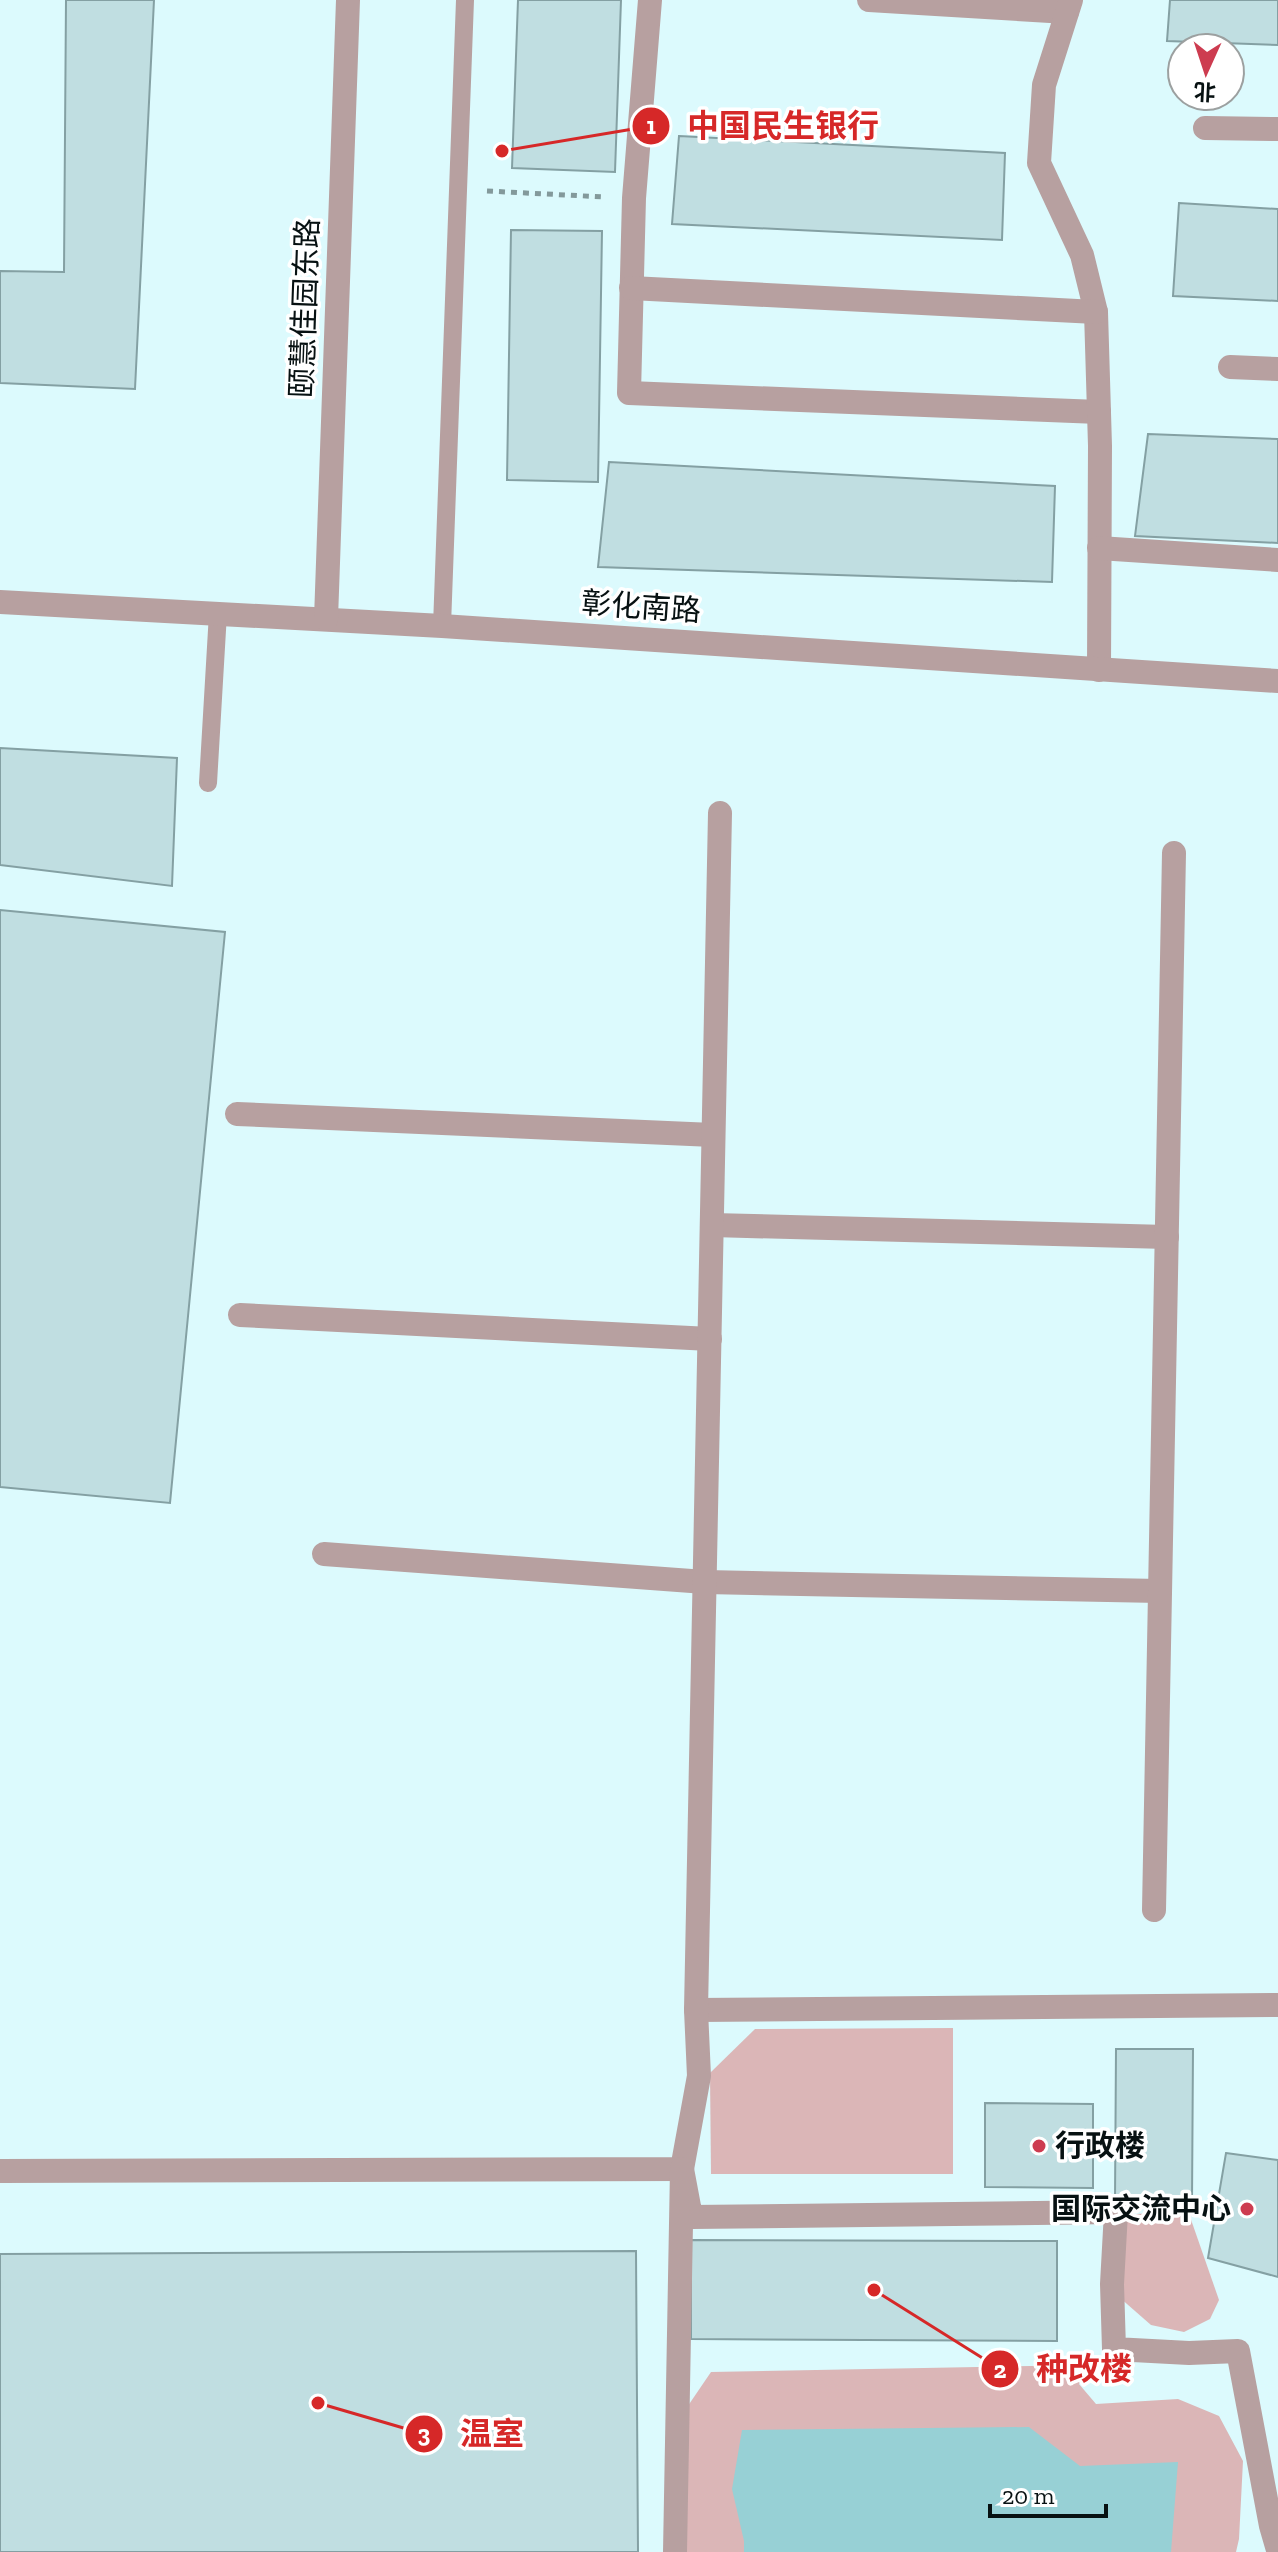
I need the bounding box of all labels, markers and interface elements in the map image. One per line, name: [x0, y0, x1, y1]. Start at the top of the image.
north arrow: [1166, 32, 1246, 112]
text: 北: [1193, 77, 1217, 106]
callout: 中国民生银行: [631, 98, 895, 154]
text: 中国民生银行: [687, 107, 879, 145]
text: 1: [646, 111, 656, 140]
street label: 颐慧佳园东路: [284, 217, 326, 399]
street label: 彰化南路: [580, 585, 702, 629]
place label: 行政楼: [1055, 2128, 1145, 2164]
marker: 行政楼: [1030, 2137, 1048, 2155]
place label: 国际交流中心: [1051, 2191, 1231, 2227]
marker: 国际交流中心: [1238, 2200, 1256, 2218]
callout: 种改楼: [980, 2341, 1148, 2397]
text: 种改楼: [1036, 2350, 1132, 2388]
text: 2: [994, 2355, 1007, 2384]
callout: 温室: [404, 2406, 540, 2462]
text: 温室: [460, 2415, 524, 2453]
text: 3: [418, 2419, 431, 2448]
scale bar: [990, 2468, 1106, 2518]
text: 20 m: [1002, 2481, 1055, 2510]

